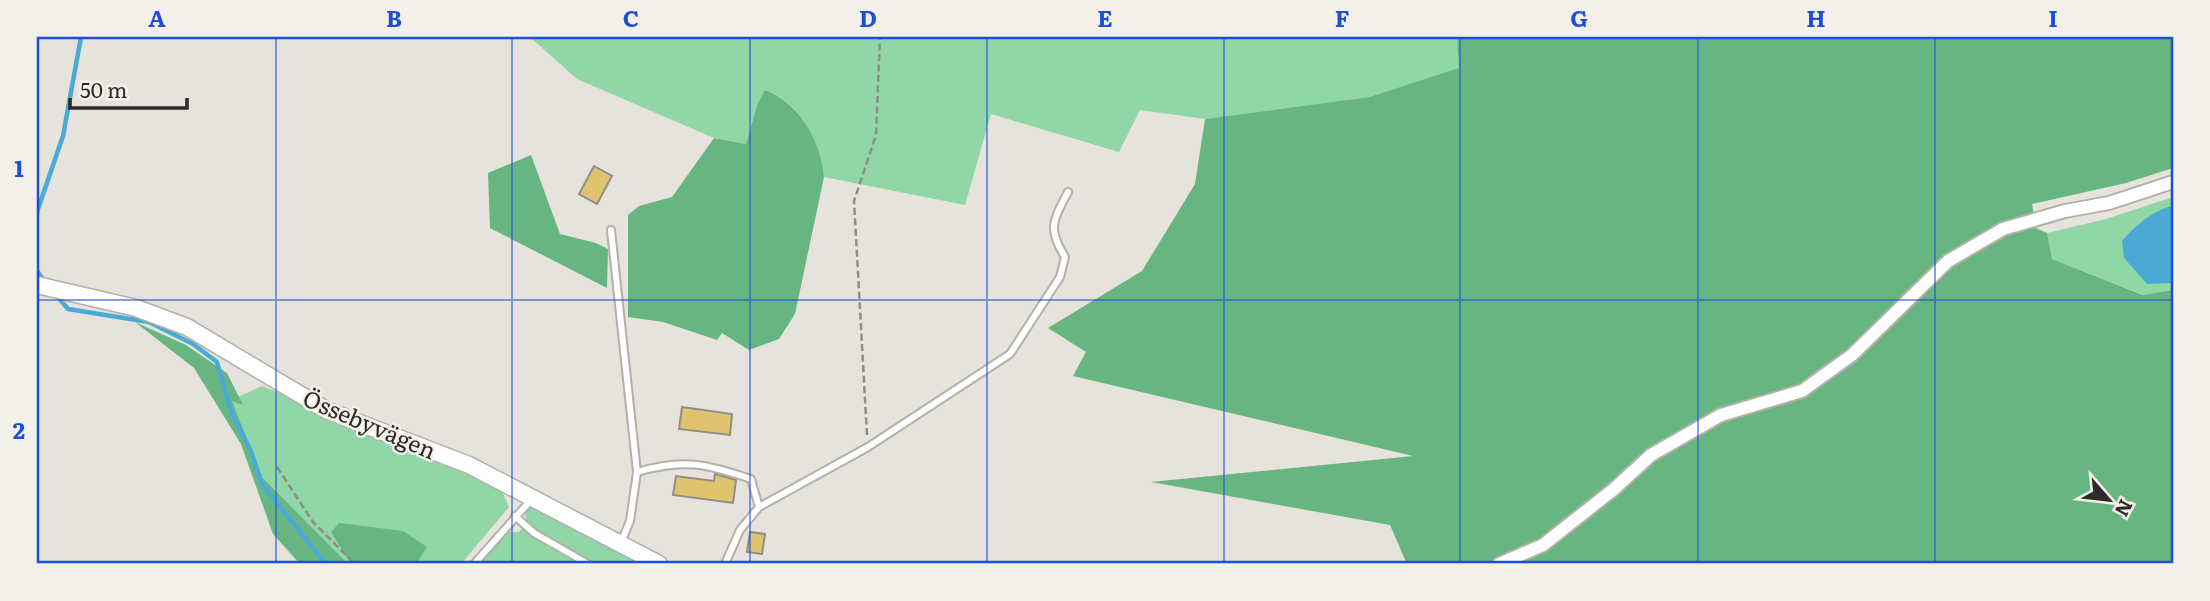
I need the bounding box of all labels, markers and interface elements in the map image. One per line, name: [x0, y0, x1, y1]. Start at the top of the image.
text: A: [148, 0, 166, 34]
text: B: [386, 0, 402, 34]
text: C: [623, 0, 639, 34]
text: D: [859, 0, 877, 34]
text: E: [1097, 0, 1113, 34]
text: F: [1335, 0, 1350, 34]
text: G: [1570, 0, 1588, 34]
text: H: [1806, 0, 1826, 34]
text: I: [2048, 0, 2058, 34]
scale bar: [70, 66, 187, 110]
text: 50 m: [80, 73, 127, 104]
text: 1: [14, 150, 24, 184]
street label: Össebyvägen: [298, 380, 442, 466]
text: 2: [13, 412, 25, 446]
north arrow: [2074, 464, 2144, 534]
text: N: [2109, 495, 2141, 522]

